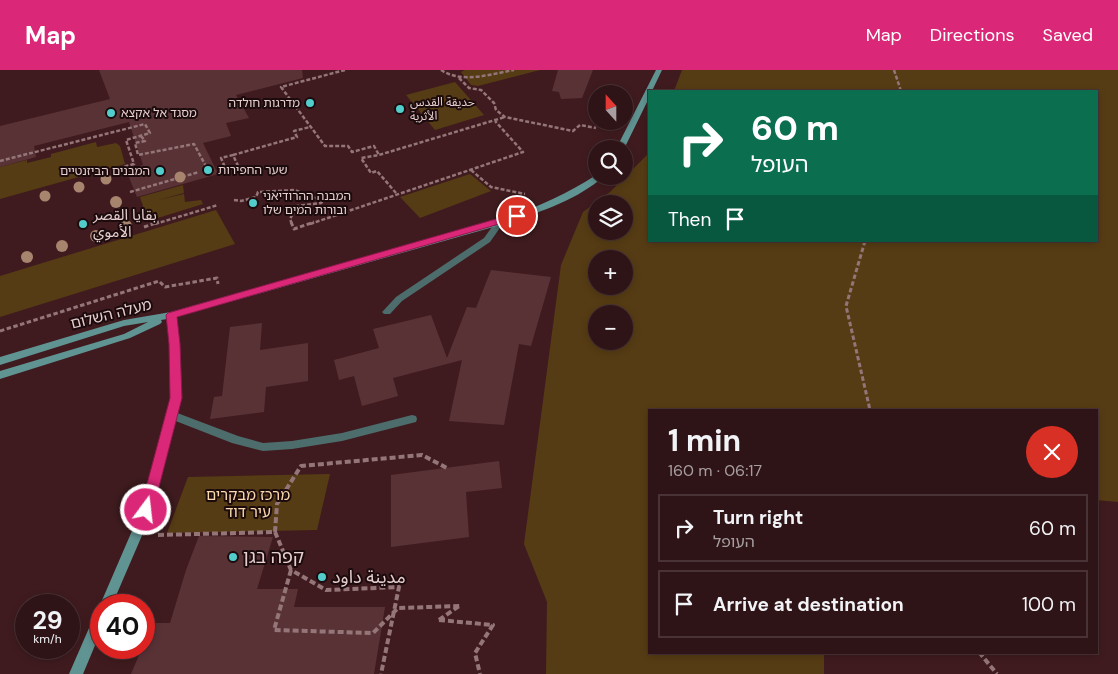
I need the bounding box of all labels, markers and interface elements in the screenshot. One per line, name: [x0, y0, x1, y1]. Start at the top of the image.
text: Map: [25, 20, 76, 51]
text: Map: [866, 23, 902, 47]
text: Directions: [930, 23, 1015, 47]
text: Saved: [1043, 23, 1093, 47]
north arrow: [588, 85, 632, 130]
map controls: [588, 85, 633, 350]
place label: حديقة القدس الأثرية: [410, 94, 475, 124]
place label: מדרגות חולדה: [229, 95, 300, 111]
marker: מדרגות חולדה: [304, 97, 316, 109]
marker: حديقة القدس الأثرية: [394, 103, 406, 115]
place label: מסגד אל אקצא: [121, 105, 197, 121]
text: 60 m: [751, 105, 839, 151]
marker: מסגד אל אקצא: [105, 107, 117, 119]
icon: right: [668, 110, 733, 175]
button: search: [588, 140, 633, 185]
text: העופל: [751, 150, 809, 179]
place label: שער החפירות: [218, 162, 287, 178]
place label: המבנים הביזנטיים: [60, 163, 150, 179]
marker: שער החפירות: [202, 164, 214, 176]
marker: המבנים הביזנטיים: [154, 165, 166, 177]
place label: המבנה ההרודיאני ובורות המים שלו: [263, 188, 351, 218]
pin: [496, 195, 538, 237]
button: layers: [588, 195, 633, 240]
marker: המבנה ההרודיאני ובורות המים שלו: [247, 197, 259, 209]
icon: arrive: [503, 202, 531, 230]
place label: بقايا القصر الأموي: [92, 205, 157, 243]
icon: arrive: [721, 205, 749, 233]
text: Then: [668, 207, 711, 232]
marker: بقايا القصر الأموي: [77, 218, 89, 230]
button: +: [588, 250, 633, 295]
street label: מעלה השלום: [68, 294, 154, 334]
button: −: [588, 305, 633, 350]
text: 1 min: [668, 421, 741, 460]
button: close: [1026, 426, 1078, 478]
text: 160 m · 06:17: [668, 460, 762, 481]
position arrow: [119, 483, 171, 535]
park label: מרכז מבקרים עיר דוד: [206, 485, 290, 522]
text: Turn right: [713, 505, 803, 530]
icon: right: [670, 514, 698, 542]
text: 60 m: [1029, 516, 1076, 541]
text: העופל: [713, 531, 755, 552]
place label: קפה בגן: [243, 545, 304, 569]
marker: קפה בגן: [227, 551, 239, 563]
place label: مدينة داود: [332, 565, 406, 589]
marker: مدينة داود: [316, 571, 328, 583]
icon: arrive: [670, 590, 698, 618]
text: Arrive at destination: [713, 592, 904, 617]
text: 100 m: [1022, 592, 1076, 617]
speed limit sign: 40: [90, 594, 155, 659]
text: 29: [32, 604, 63, 637]
text: km/h: [33, 631, 62, 647]

